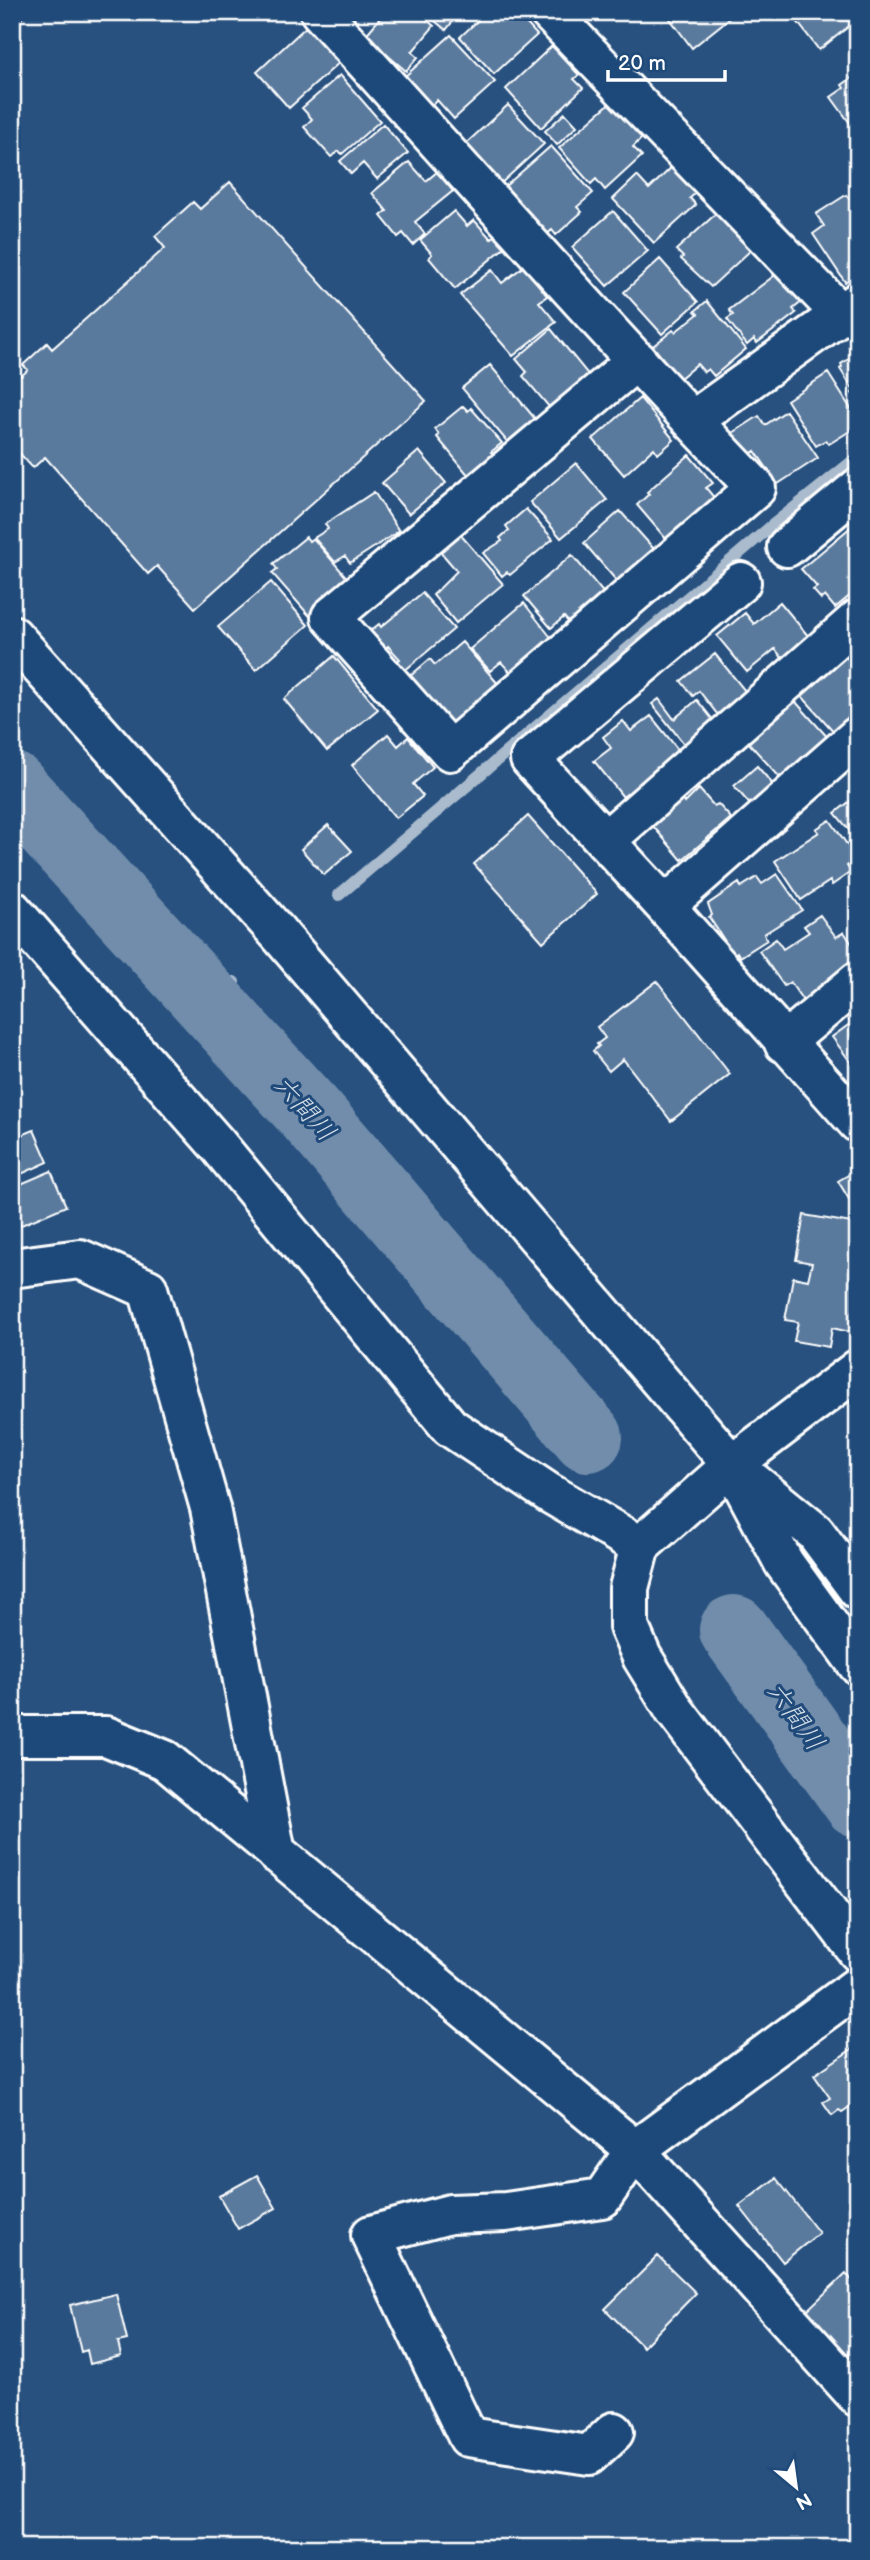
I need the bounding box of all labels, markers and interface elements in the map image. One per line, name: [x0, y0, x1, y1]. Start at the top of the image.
scale bar: [608, 38, 725, 82]
text: 20 m: [618, 51, 666, 76]
water label: 六間川: [266, 1070, 342, 1148]
water label: 六間川: [759, 1676, 830, 1758]
north arrow: [762, 2452, 832, 2522]
text: N: [792, 2487, 815, 2514]

